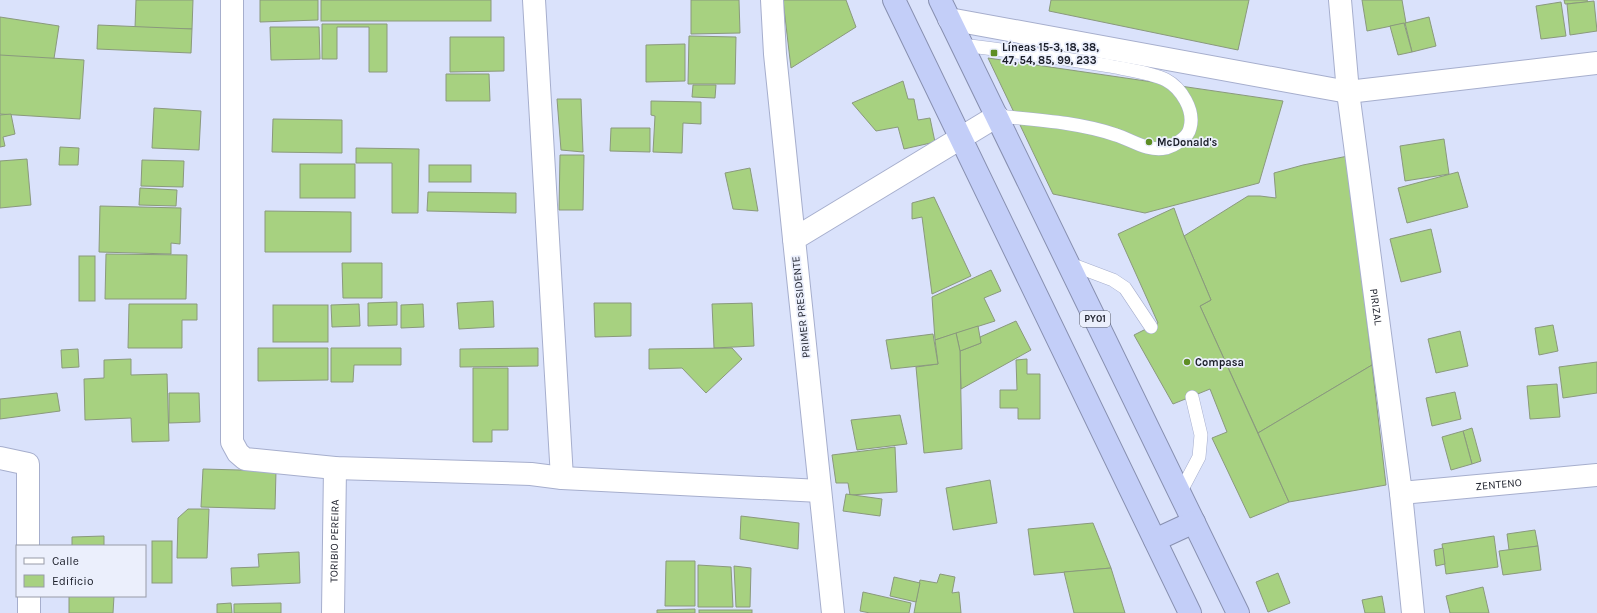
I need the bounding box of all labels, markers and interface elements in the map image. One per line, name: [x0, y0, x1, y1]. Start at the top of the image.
place label: Líneas 15-3, 18, 38, 47, 54, 85, 99, 233: [1002, 41, 1099, 67]
marker: Líneas 15-3, 18, 38, 47, 54, 85, 99, 233: [989, 48, 999, 58]
place label: McDonald's: [1157, 136, 1218, 149]
marker: McDonald's: [1144, 137, 1154, 147]
street label: PRIMER PRESIDENTE: [789, 256, 813, 358]
street label: PIRIZAL: [1368, 288, 1385, 327]
road number: PY01: [1080, 311, 1110, 327]
place label: Compasa: [1195, 356, 1244, 369]
marker: Compasa: [1182, 357, 1192, 367]
street label: ZENTENO: [1475, 475, 1522, 493]
street label: TORIBIO PEREIRA: [327, 498, 341, 583]
legend: [16, 545, 146, 597]
text: Calle: [52, 554, 79, 568]
text: Edificio: [52, 574, 93, 588]

